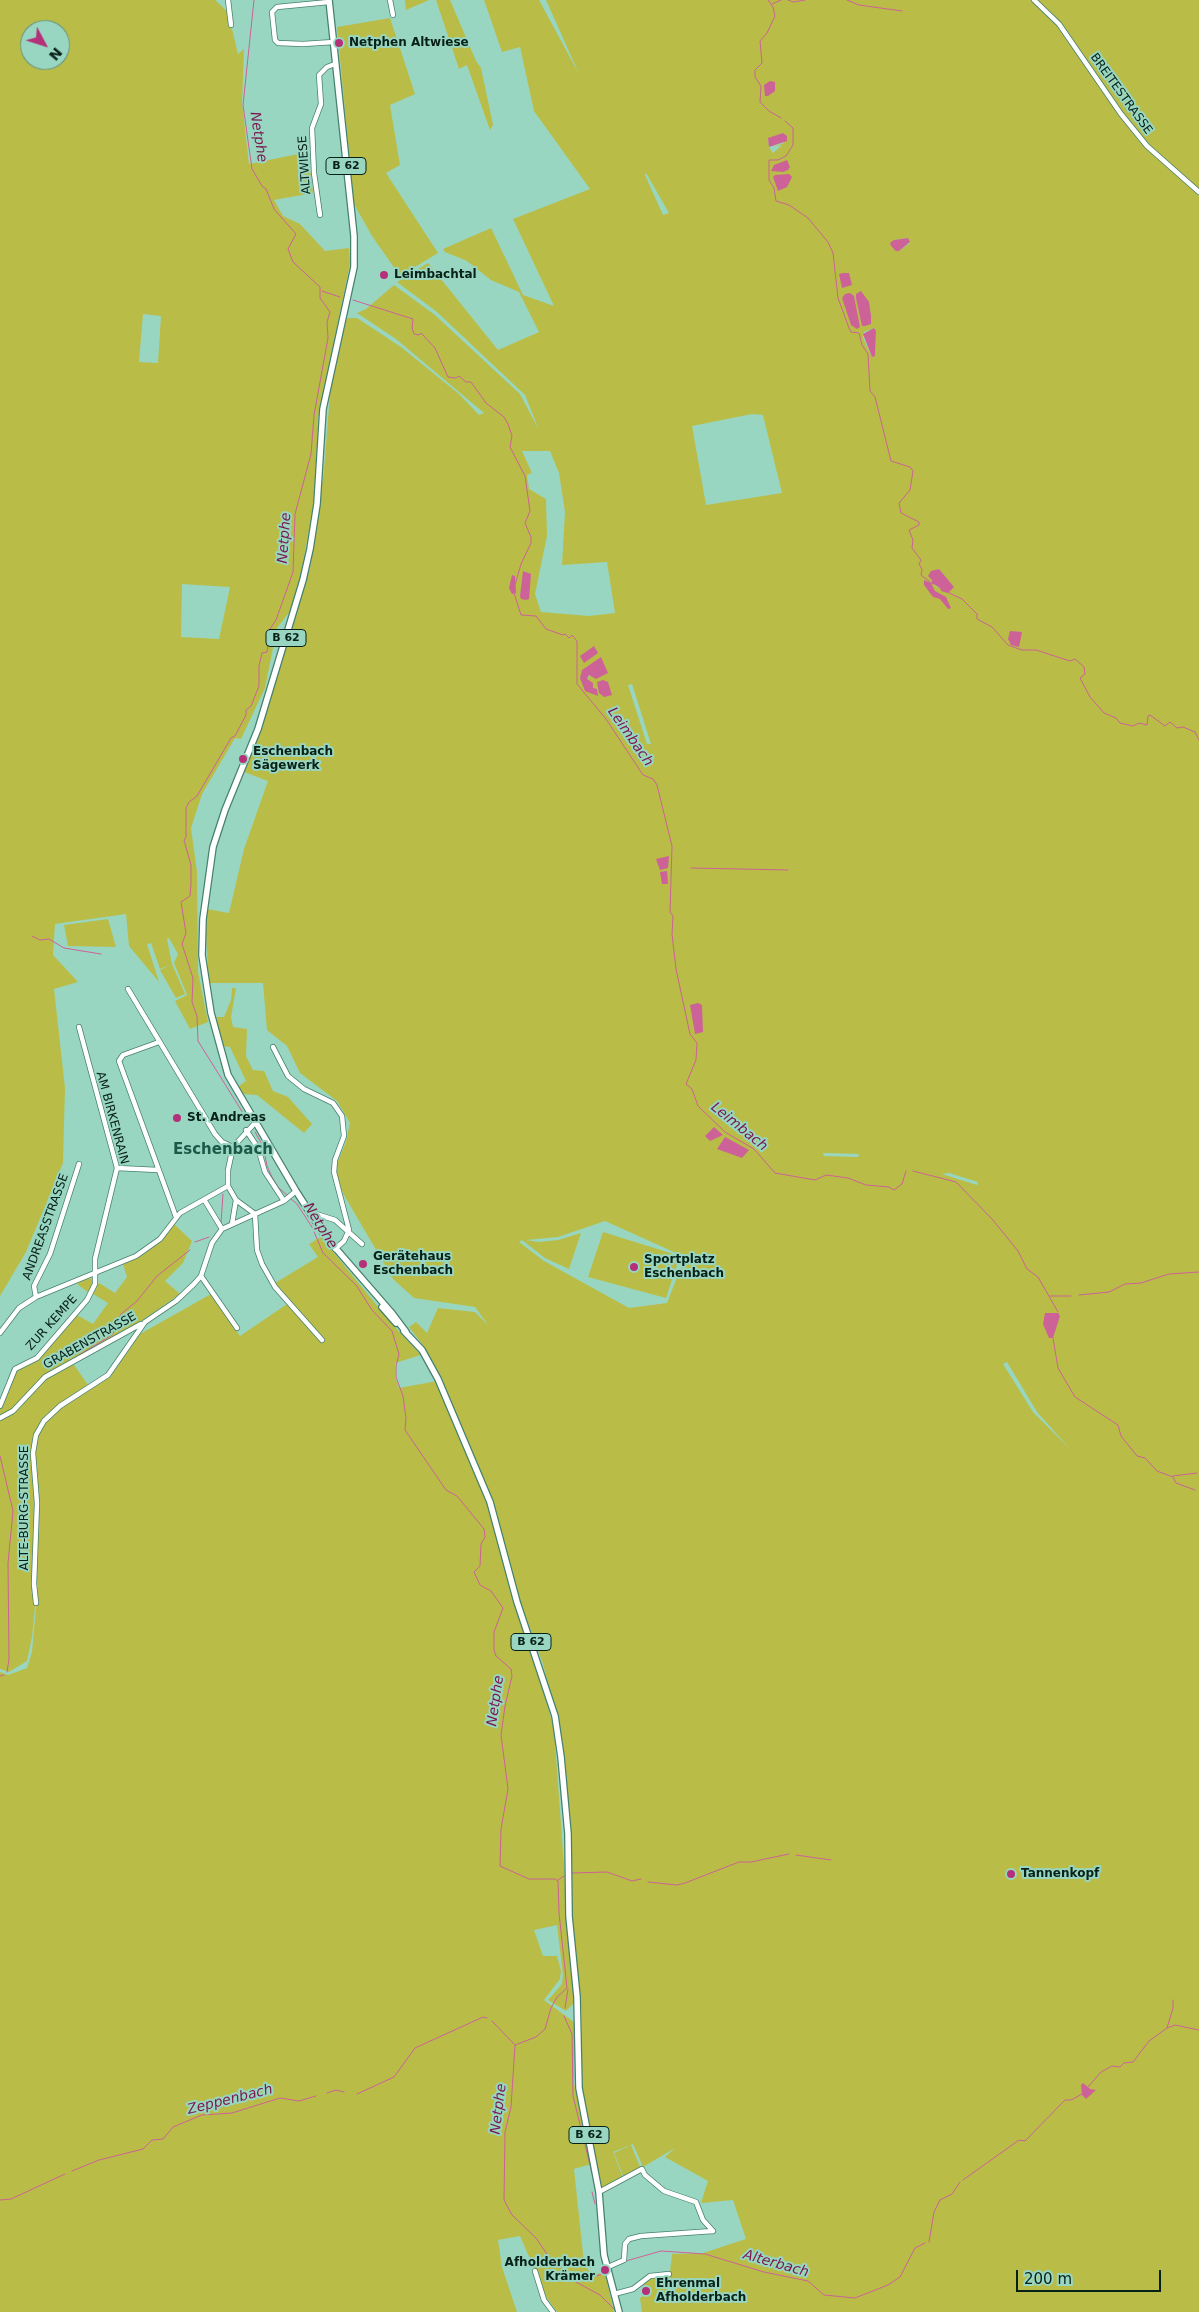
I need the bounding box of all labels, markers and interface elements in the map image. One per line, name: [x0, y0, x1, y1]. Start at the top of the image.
north arrow: [20, 20, 70, 70]
place label: Netphen Altwiese: [349, 36, 469, 50]
marker: Netphen Altwiese: [333, 37, 345, 49]
text: N: [46, 44, 66, 64]
street label: BREITESTRASSE: [1087, 51, 1155, 137]
water label: Netphe: [246, 111, 270, 163]
street label: ALTWIESE: [296, 135, 314, 195]
road number: B 62: [326, 158, 366, 175]
place label: Leimbachtal: [394, 268, 477, 282]
marker: Leimbachtal: [378, 269, 390, 281]
water label: Netphe: [275, 512, 295, 564]
road number: B 62: [266, 630, 306, 646]
water label: Leimbach: [604, 704, 656, 770]
place label: Eschenbach Sägewerk: [253, 745, 333, 773]
marker: Eschenbach Sägewerk: [237, 753, 249, 765]
street label: AM BIRKENRAIN: [93, 1070, 131, 1166]
water label: Leimbach: [707, 1099, 771, 1155]
place label: St. Andreas: [187, 1111, 266, 1125]
marker: St. Andreas: [171, 1112, 183, 1124]
district label: Eschenbach: [173, 1141, 273, 1159]
street label: ANDREASSTRASSE: [20, 1172, 72, 1282]
water label: Netphe: [299, 1200, 341, 1252]
place label: Gerätehaus Eschenbach: [373, 1250, 453, 1278]
place label: Sportplatz Eschenbach: [644, 1253, 724, 1281]
marker: Gerätehaus Eschenbach: [357, 1258, 369, 1270]
marker: Sportplatz Eschenbach: [628, 1261, 640, 1273]
street label: ZUR KEMPE: [23, 1292, 81, 1354]
street label: GRABENSTRASSE: [41, 1309, 139, 1373]
street label: ALTE-BURG-STRASSE: [18, 1446, 32, 1570]
road number: B 62: [511, 1634, 551, 1650]
water label: Netphe: [484, 1675, 508, 1727]
place label: Tannenkopf: [1021, 1867, 1099, 1881]
marker: Tannenkopf: [1005, 1868, 1017, 1880]
water label: Zeppenbach: [186, 2081, 274, 2119]
water label: Netphe: [488, 2083, 510, 2135]
road number: B 62: [569, 2126, 609, 2144]
water label: Alterbach: [741, 2247, 811, 2281]
place label: Afholderbach Krämer: [505, 2256, 595, 2284]
scale bar: [1019, 2260, 1164, 2292]
marker: Afholderbach Krämer: [599, 2264, 611, 2276]
text: 200 m: [1024, 2270, 1072, 2288]
place label: Ehrenmal Afholderbach: [656, 2277, 746, 2305]
marker: Ehrenmal Afholderbach: [640, 2285, 652, 2297]

